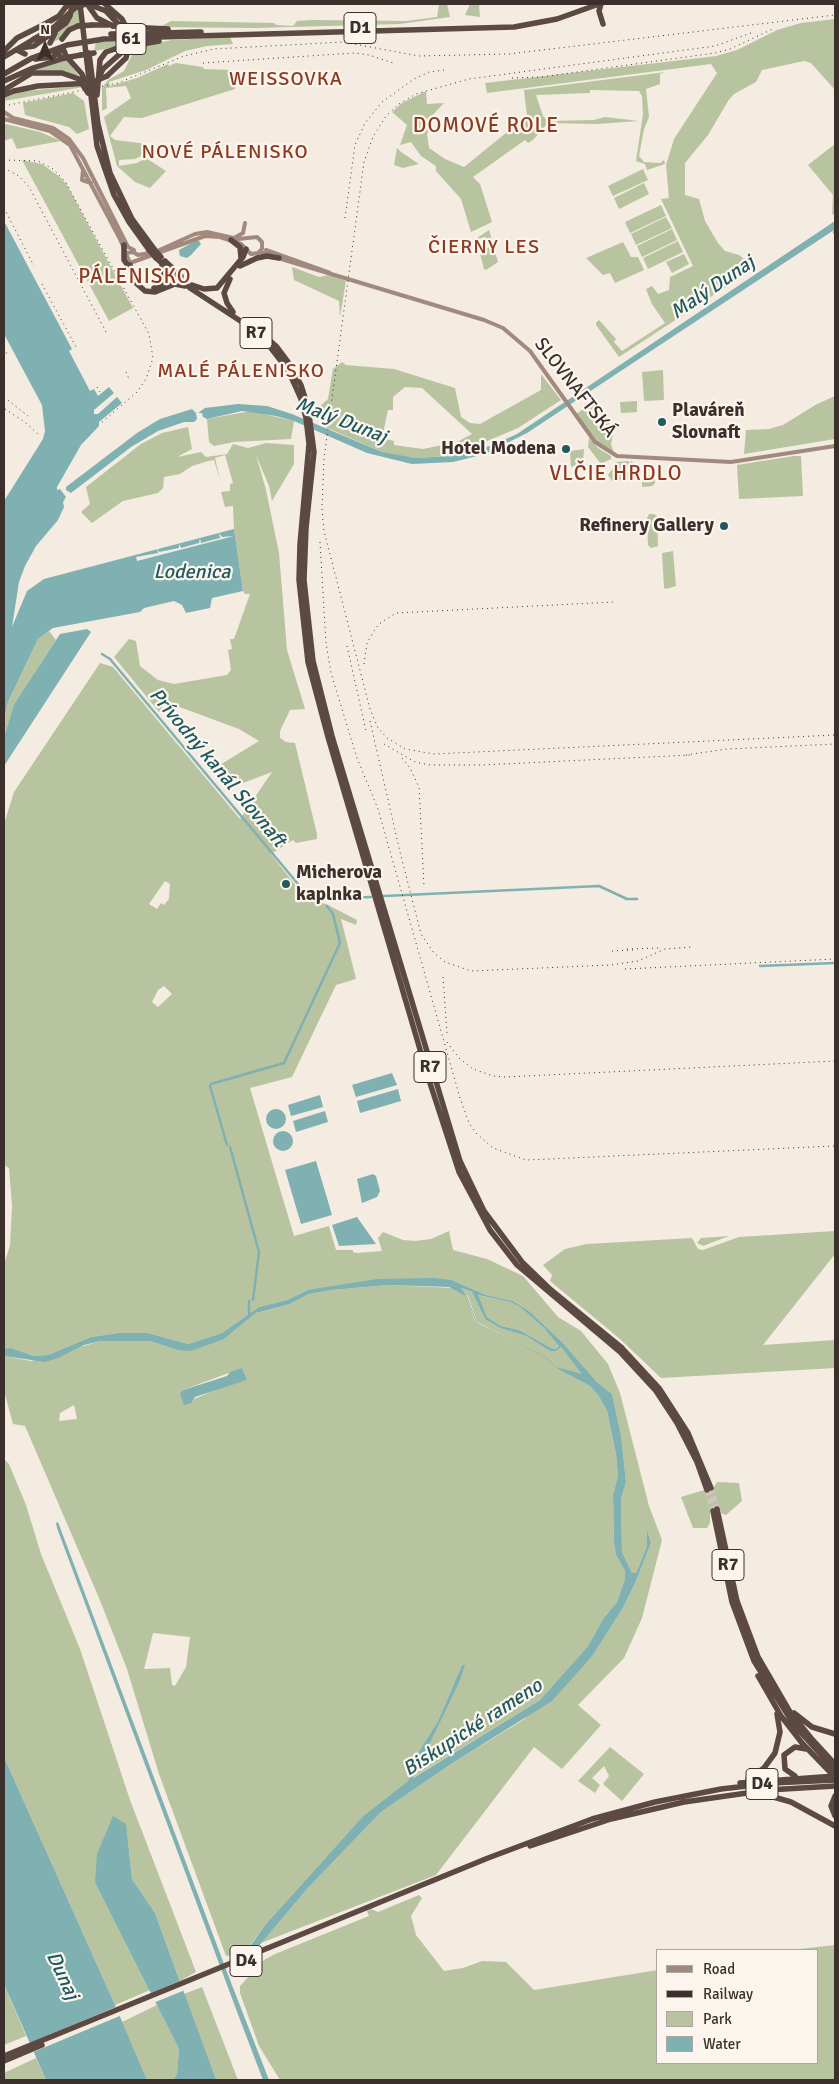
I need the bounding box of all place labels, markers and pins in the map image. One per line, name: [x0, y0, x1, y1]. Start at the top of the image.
place label: Plaváreň Slovnaft: [672, 400, 745, 444]
marker: Plaváreň Slovnaft: [656, 416, 668, 428]
place label: Hotel Modena: [441, 438, 556, 460]
marker: Hotel Modena: [560, 443, 572, 455]
place label: Refinery Gallery: [579, 515, 714, 537]
marker: Refinery Gallery: [718, 520, 730, 532]
place label: Micherova kaplnka: [296, 862, 382, 906]
marker: Micherova kaplnka: [280, 878, 292, 890]

